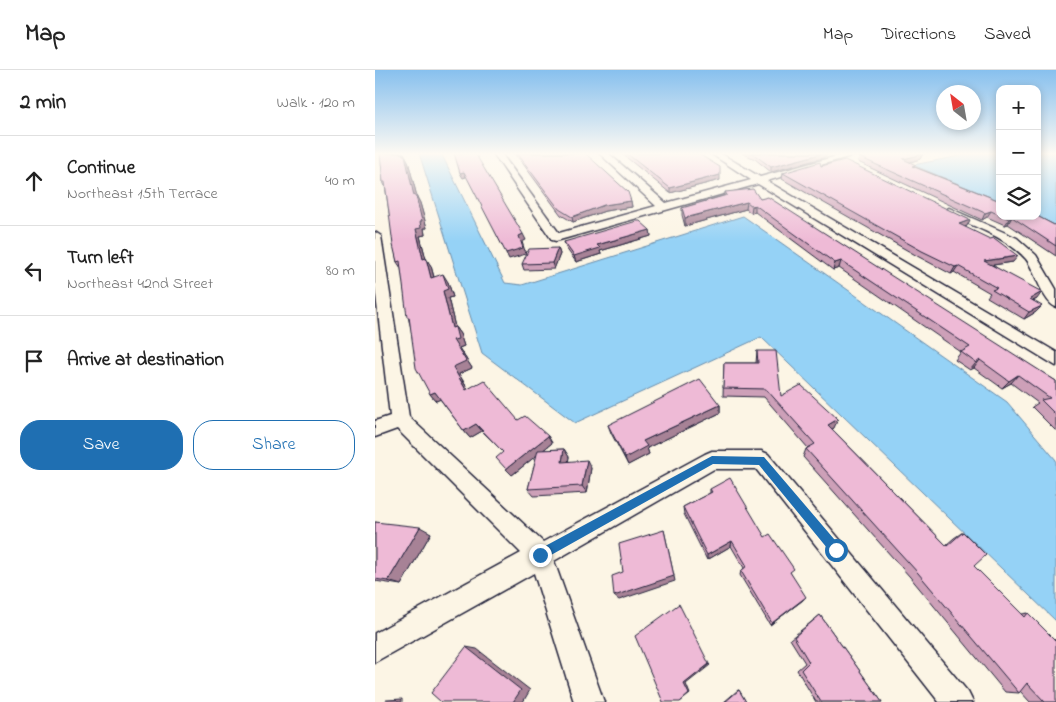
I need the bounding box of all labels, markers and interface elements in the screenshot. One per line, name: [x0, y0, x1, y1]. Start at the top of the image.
text: Map: [25, 17, 66, 52]
text: Map: [823, 22, 853, 48]
text: Directions: [881, 22, 956, 48]
text: Saved: [984, 22, 1031, 48]
north arrow: [936, 85, 981, 130]
map controls: [996, 85, 1041, 220]
button: +: [996, 85, 1041, 130]
text: 2 min: [20, 88, 66, 118]
text: Walk · 120 m: [276, 91, 355, 115]
button: −: [996, 130, 1041, 175]
text: Continue: [67, 155, 135, 182]
icon: ahead: [20, 167, 48, 195]
text: 40 m: [325, 169, 355, 193]
button: layers: [996, 175, 1041, 220]
text: Northeast 15th Terrace: [67, 182, 218, 206]
text: Turn left: [67, 245, 134, 272]
icon: left: [20, 257, 48, 285]
text: 80 m: [326, 259, 355, 283]
text: Northeast 42nd Street: [67, 272, 213, 296]
icon: arrive: [20, 347, 48, 375]
text: Arrive at destination: [67, 347, 224, 374]
button: Save: [20, 420, 183, 470]
button: Share: [193, 420, 355, 470]
route start: [825, 539, 848, 562]
route end: [529, 544, 552, 567]

